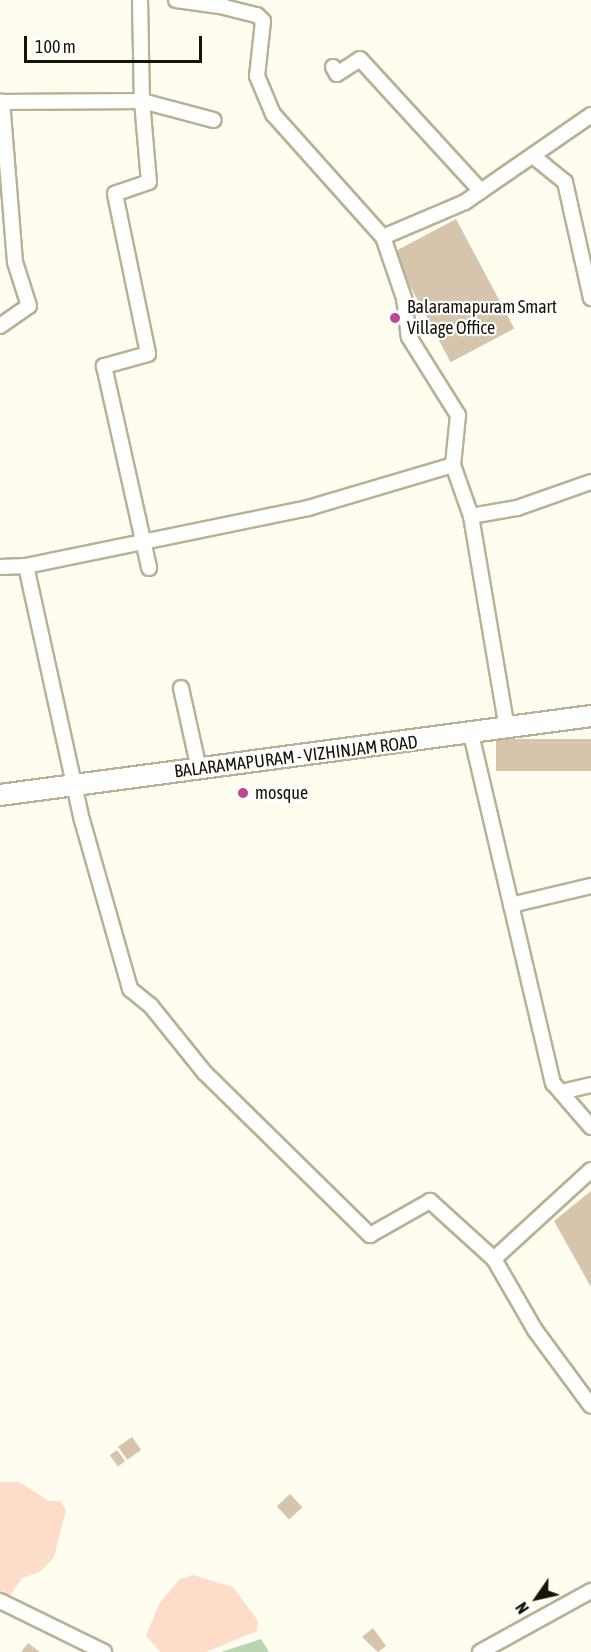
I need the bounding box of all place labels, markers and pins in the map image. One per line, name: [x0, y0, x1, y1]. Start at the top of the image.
place label: Balaramapuram Smart Village Office: [407, 297, 557, 340]
marker: Balaramapuram Smart Village Office: [388, 311, 402, 325]
place label: mosque: [255, 782, 308, 804]
marker: mosque: [236, 786, 250, 800]

